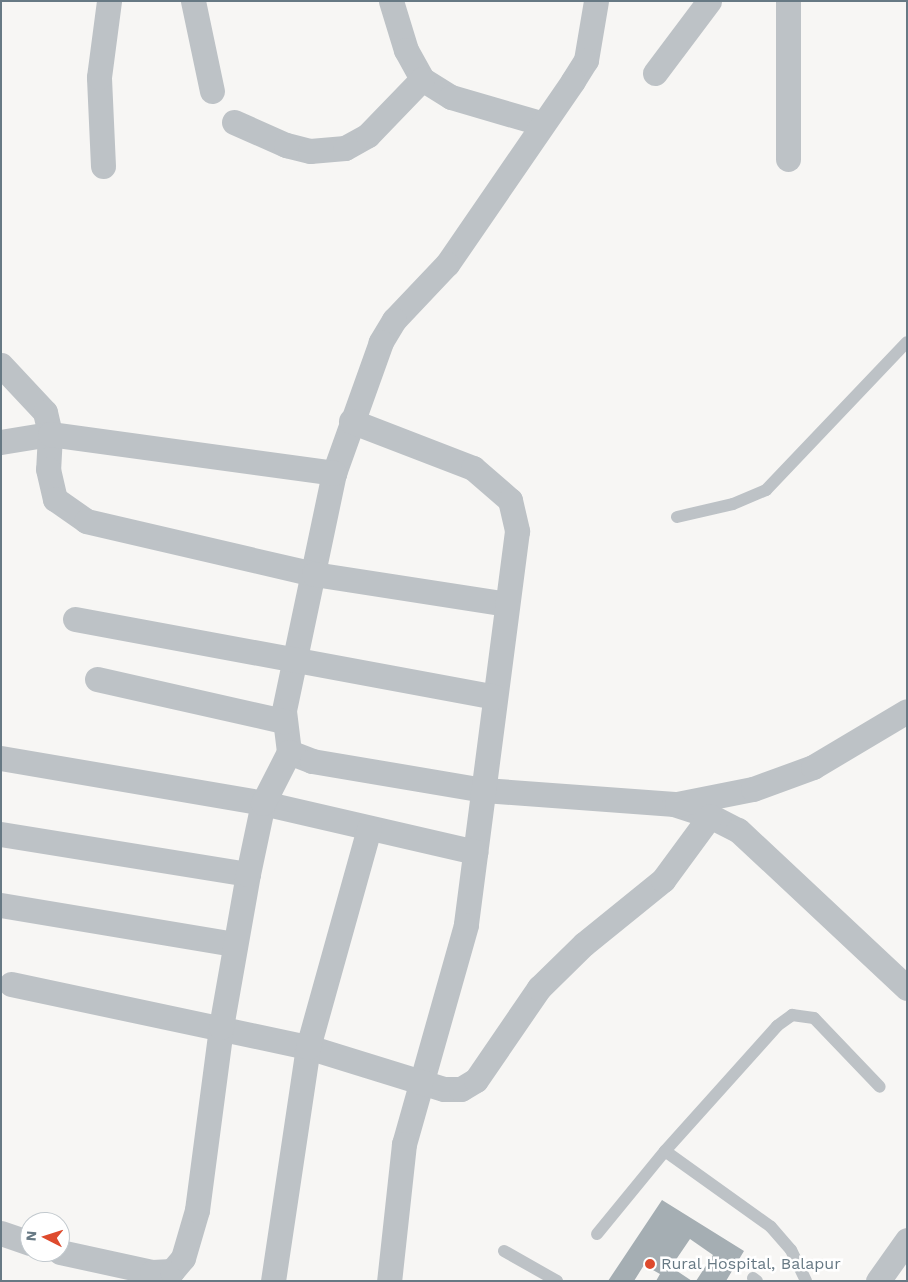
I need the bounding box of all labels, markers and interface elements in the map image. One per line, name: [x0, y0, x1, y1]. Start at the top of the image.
north arrow: [20, 1212, 70, 1262]
text: N: [23, 1230, 39, 1242]
place label: Rural Hospital, Balapur: [661, 1254, 841, 1274]
marker: Rural Hospital, Balapur: [643, 1257, 657, 1271]

